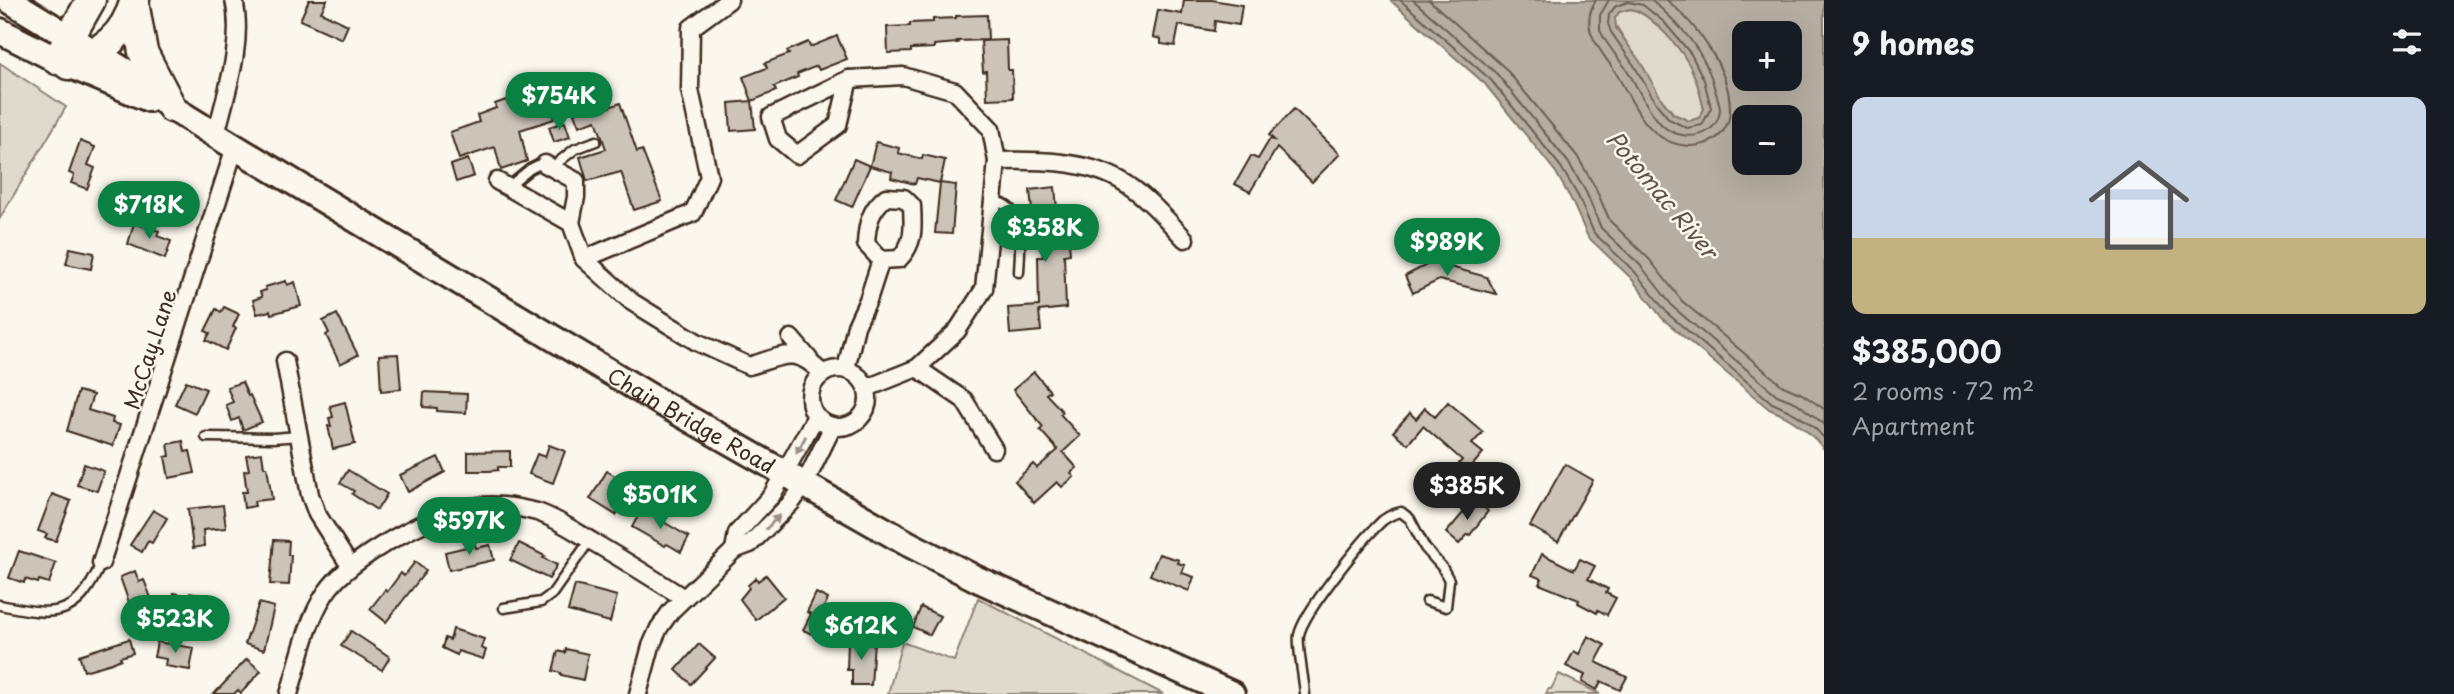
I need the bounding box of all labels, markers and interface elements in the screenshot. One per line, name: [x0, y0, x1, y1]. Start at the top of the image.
text: 9 homes: [1852, 20, 1974, 65]
map controls: [1732, 21, 1802, 175]
button: +: [1732, 21, 1802, 91]
icon: filters: [2388, 23, 2426, 61]
pin: $754K: [510, 72, 608, 132]
text: $754K: [522, 77, 596, 112]
button: −: [1732, 105, 1802, 175]
water label: Potomac River: [1599, 122, 1729, 268]
icon: home: [2076, 142, 2202, 268]
pin: $718K: [100, 182, 198, 241]
text: $718K: [114, 186, 184, 221]
pin: $358K: [996, 204, 1094, 264]
text: $358K: [1007, 209, 1083, 244]
pin: $989K: [1398, 218, 1496, 278]
text: $989K: [1410, 223, 1484, 258]
street label: McCay Lane: [115, 285, 183, 413]
text: $385,000: [1852, 328, 2002, 373]
street label: Chain Bridge Road: [602, 359, 782, 481]
text: 2 rooms · 72 m²: [1852, 373, 2034, 408]
text: Apartment: [1852, 408, 1975, 443]
one-way arrow: [795, 435, 807, 455]
pin: $385K: [1418, 462, 1516, 522]
text: $385K: [1429, 467, 1505, 502]
pin: $501K: [611, 472, 709, 531]
text: $501K: [623, 476, 697, 511]
pin: $597K: [420, 498, 518, 557]
text: $597K: [433, 502, 505, 537]
one-way arrow: [764, 514, 780, 531]
pin: $523K: [126, 596, 224, 655]
text: $523K: [137, 600, 213, 635]
pin: $612K: [812, 602, 910, 662]
text: $612K: [825, 607, 898, 642]

